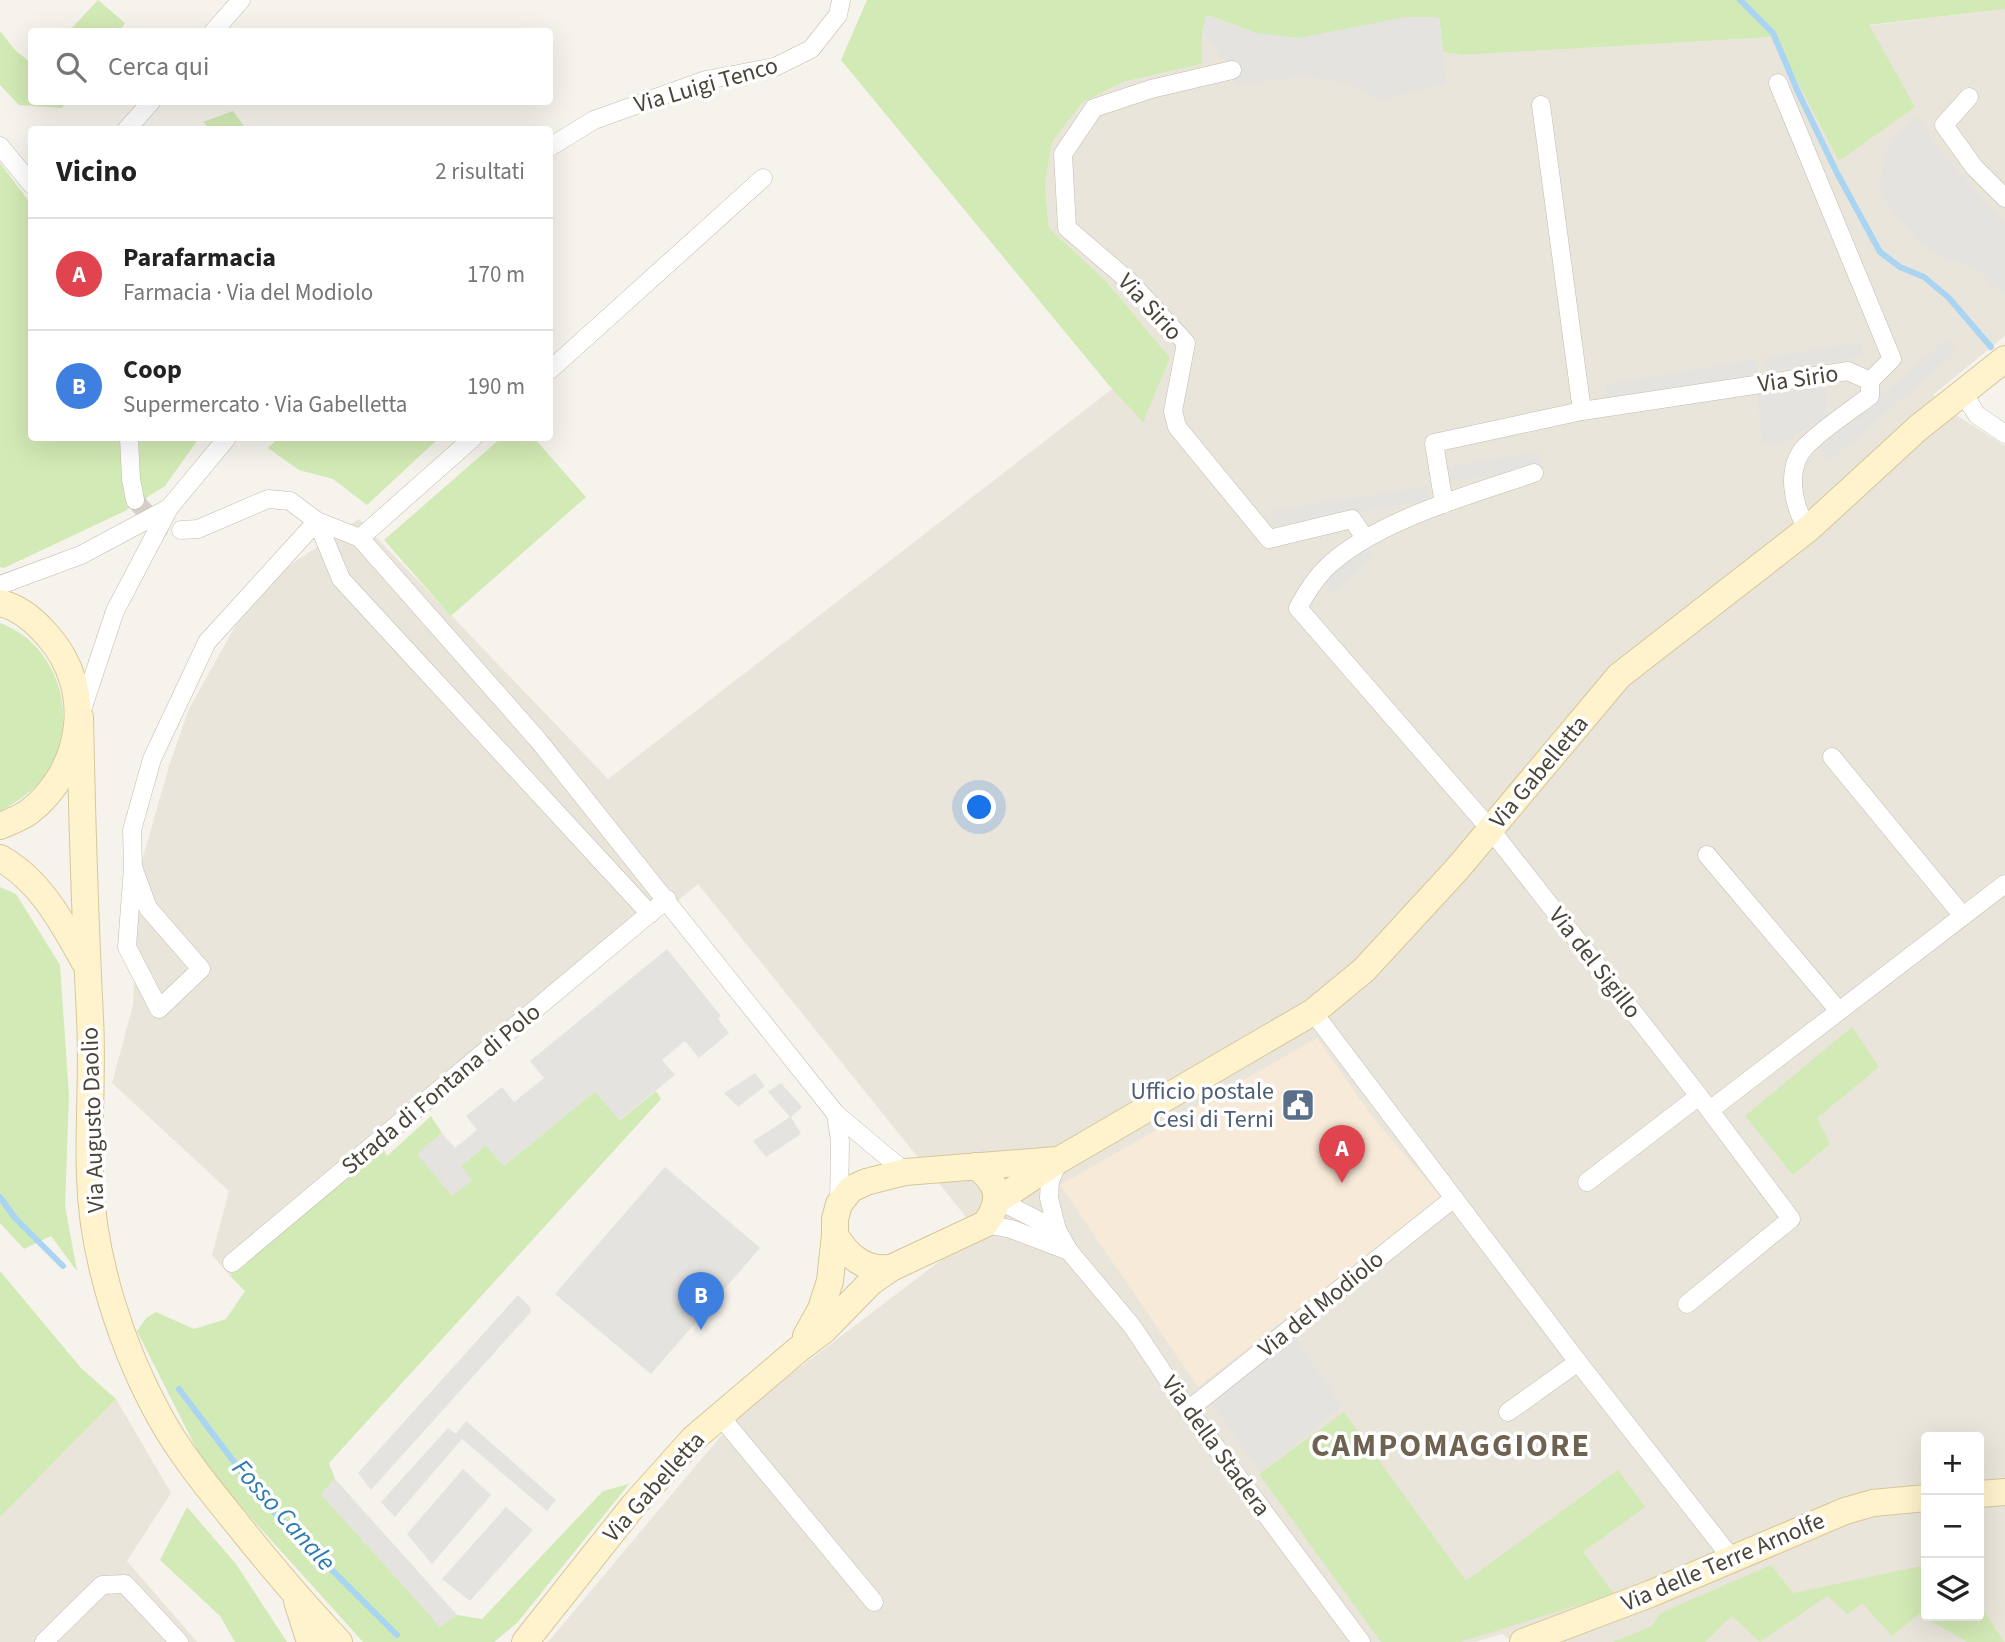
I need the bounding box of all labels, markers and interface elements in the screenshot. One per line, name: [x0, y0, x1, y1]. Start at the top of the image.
search box: [28, 28, 553, 105]
icon: search: [52, 48, 90, 86]
text: Cerca qui: [108, 48, 209, 85]
street label: Via Luigi Tenco: [630, 48, 782, 122]
text: Vicino: [56, 150, 137, 193]
text: 2 risultati: [435, 155, 525, 188]
text: Parafarmacia: [123, 239, 276, 276]
text: A: [72, 258, 86, 291]
text: 170 m: [467, 258, 525, 291]
street label: Via Sirio: [1110, 265, 1190, 349]
text: Farmacia · Via del Modiolo: [123, 276, 373, 309]
text: Coop: [123, 351, 182, 388]
street label: Via Sirio: [1755, 356, 1841, 402]
text: B: [72, 370, 86, 403]
text: 190 m: [467, 370, 525, 403]
text: Supermercato · Via Gabelletta: [123, 388, 407, 421]
street label: Via Gabelletta: [1481, 708, 1597, 836]
your location: [962, 790, 996, 824]
street label: Via del Sigillo: [1540, 900, 1650, 1026]
street label: Strada di Fontana di Polo: [334, 995, 548, 1183]
street label: Via Augusto Daolio: [72, 1026, 114, 1214]
place label: Ufficio postale Cesi di Terni: [1131, 1074, 1274, 1137]
public building icon: Ufficio postale Cesi di Terni: [1279, 1086, 1317, 1124]
pin: A: [1319, 1125, 1365, 1183]
street label: Via del Modiolo: [1250, 1242, 1392, 1366]
pin: B: [678, 1272, 724, 1330]
street label: Via della Stadera: [1153, 1368, 1279, 1524]
district label: CAMPOMAGGIORE: [1311, 1423, 1591, 1469]
street label: Via Gabelletta: [595, 1424, 713, 1550]
map controls: [1921, 1432, 1984, 1621]
button: +: [1921, 1432, 1984, 1495]
water label: Fosso Canale: [224, 1451, 344, 1579]
button: −: [1921, 1495, 1984, 1558]
street label: Via delle Terre Arnolfe: [1616, 1503, 1830, 1621]
button: layers: [1921, 1558, 1984, 1621]

